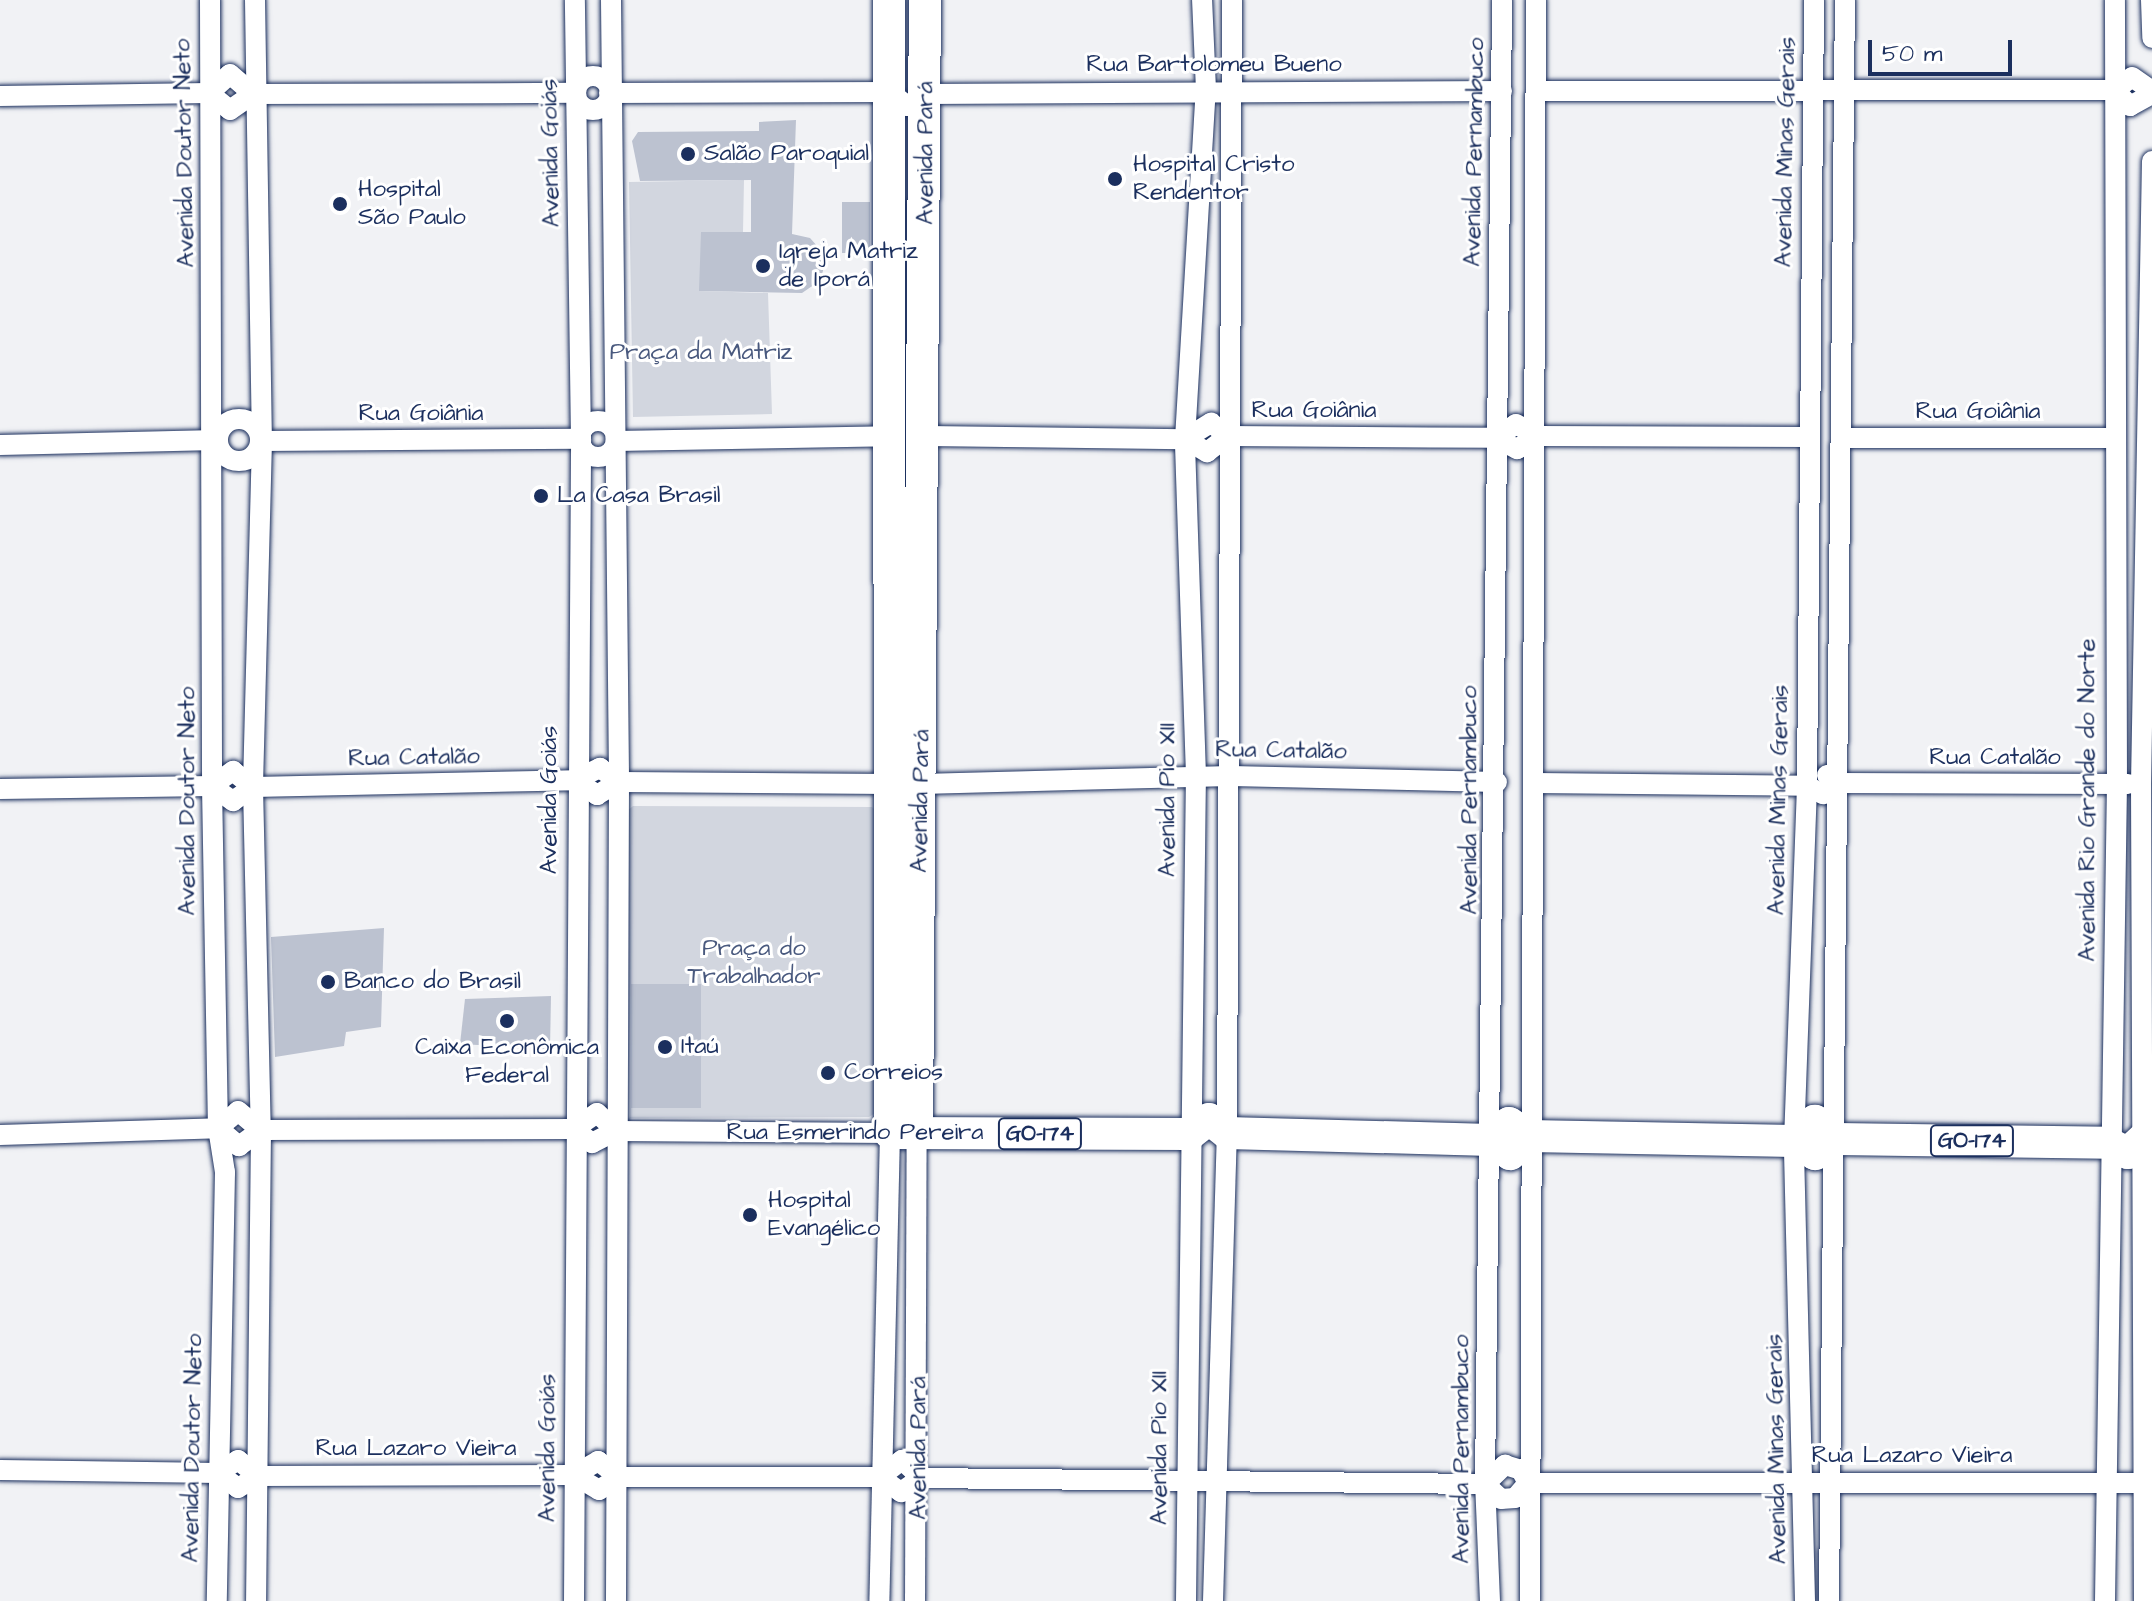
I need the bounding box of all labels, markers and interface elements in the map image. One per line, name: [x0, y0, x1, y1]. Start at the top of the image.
scale bar: [1872, 24, 2016, 74]
street label: Avenida Minas Gerais: [1770, 36, 1802, 268]
street label: Avenida Pernambuco: [1459, 37, 1491, 267]
text: 50 m: [1882, 37, 1942, 71]
street label: Avenida Doutor Neto: [169, 38, 201, 268]
street label: Rua Bartolomeu Bueno: [1086, 51, 1342, 79]
street label: Avenida Goiás: [535, 78, 567, 228]
street label: Avenida Pará: [912, 81, 940, 225]
place label: Salão Paroquial: [704, 140, 869, 168]
marker: Salão Paroquial: [679, 145, 697, 163]
place label: Hospital Cristo Rendentor: [1133, 151, 1294, 207]
marker: Hospital Cristo Rendentor: [1104, 168, 1126, 190]
place label: Hospital São Paulo: [358, 176, 466, 232]
marker: Hospital São Paulo: [329, 193, 351, 215]
place label: Igreja Matriz de Iporá: [779, 238, 918, 294]
marker: Igreja Matriz de Iporá: [754, 257, 772, 275]
park label: Praça da Matriz: [610, 339, 792, 367]
street label: Rua Goiânia: [1252, 397, 1376, 425]
street label: Rua Goiânia: [1916, 398, 2040, 426]
street label: Rua Goiânia: [359, 400, 483, 428]
place label: La Casa Brasil: [557, 482, 720, 510]
marker: La Casa Brasil: [532, 487, 550, 505]
street label: Avenida Rio Grande do Norte: [2074, 638, 2102, 962]
street label: Avenida Minas Gerais: [1763, 684, 1795, 916]
street label: Avenida Pernambuco: [1456, 685, 1484, 915]
street label: Avenida Doutor Neto: [174, 686, 202, 916]
street label: Avenida Pio XII: [1154, 723, 1182, 877]
street label: Avenida Goiás: [536, 726, 564, 874]
street label: Avenida Pará: [905, 729, 937, 873]
street label: Rua Catalão: [1215, 735, 1347, 767]
street label: Rua Catalão: [348, 742, 480, 774]
street label: Rua Catalão: [1929, 744, 2061, 772]
park label: Praça do Trabalhador: [687, 935, 821, 991]
place label: Banco do Brasil: [344, 968, 521, 996]
marker: Banco do Brasil: [319, 973, 337, 991]
marker: Caixa Econômica Federal: [498, 1012, 516, 1030]
place label: Itaú: [681, 1033, 719, 1061]
place label: Caixa Econômica Federal: [415, 1034, 599, 1090]
marker: Itaú: [656, 1038, 674, 1056]
place label: Correios: [844, 1059, 943, 1087]
marker: Correios: [819, 1064, 837, 1082]
road number: GO-174: [996, 1116, 1084, 1152]
street label: Rua Esmerindo Pereira: [727, 1119, 983, 1147]
road number: GO-174: [1928, 1123, 2016, 1159]
place label: Hospital Evangélico: [768, 1187, 880, 1243]
marker: Hospital Evangélico: [739, 1204, 761, 1226]
street label: Avenida Doutor Neto: [177, 1333, 209, 1563]
street label: Avenida Minas Gerais: [1761, 1333, 1793, 1565]
street label: Avenida Pernambuco: [1448, 1334, 1476, 1564]
street label: Avenida Pio XII: [1146, 1371, 1174, 1525]
street label: Avenida Goiás: [534, 1374, 562, 1522]
street label: Avenida Pará: [905, 1376, 933, 1520]
street label: Rua Lazaro Vieira: [315, 1435, 517, 1463]
street label: Rua Lazaro Vieira: [1811, 1442, 2013, 1470]

